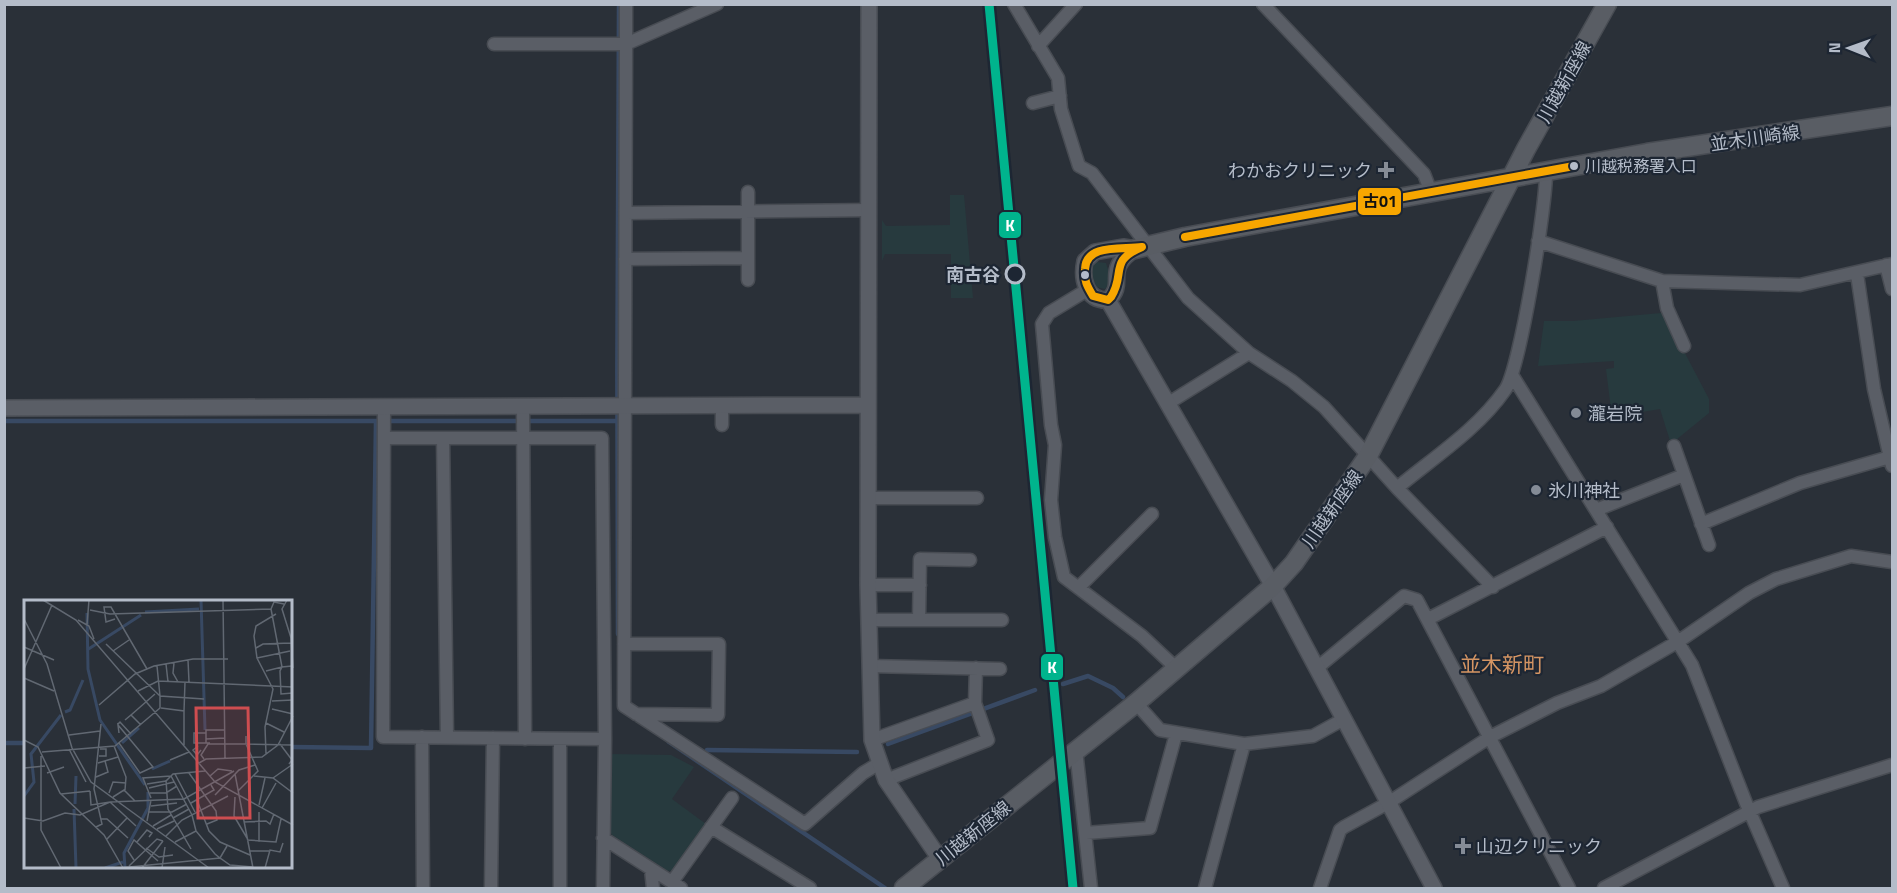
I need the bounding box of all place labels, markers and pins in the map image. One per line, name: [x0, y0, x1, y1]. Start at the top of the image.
place label: 川越税務署入口: [1585, 154, 1697, 178]
place label: わかおクリニック: [1228, 157, 1372, 184]
marker: 川越税務署入口: [1568, 160, 1580, 172]
marker: わかおクリニック: [1377, 161, 1395, 179]
place label: 南古谷: [946, 261, 1000, 288]
marker: 南古谷: [1005, 264, 1025, 284]
unlabelled marker: [1079, 269, 1091, 281]
place label: 瀧岩院: [1588, 400, 1642, 427]
marker: 瀧岩院: [1569, 406, 1583, 420]
place label: 氷川神社: [1548, 477, 1620, 504]
marker: 氷川神社: [1529, 483, 1543, 497]
place label: 山辺クリニック: [1476, 833, 1602, 860]
marker: 山辺クリニック: [1454, 837, 1472, 855]

